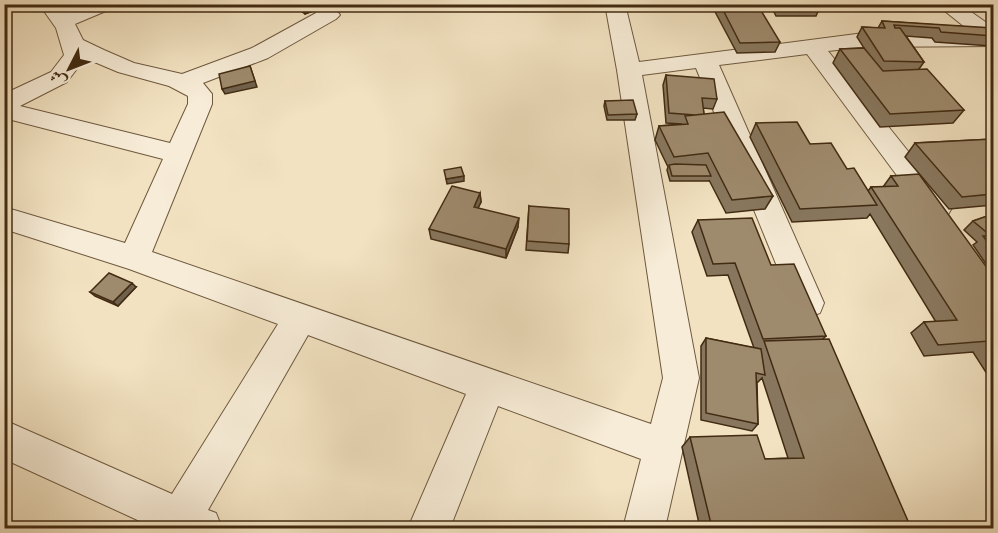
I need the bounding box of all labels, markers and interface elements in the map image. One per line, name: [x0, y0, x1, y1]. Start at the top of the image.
north arrow: [39, 39, 99, 99]
text: ش: [47, 65, 72, 90]

